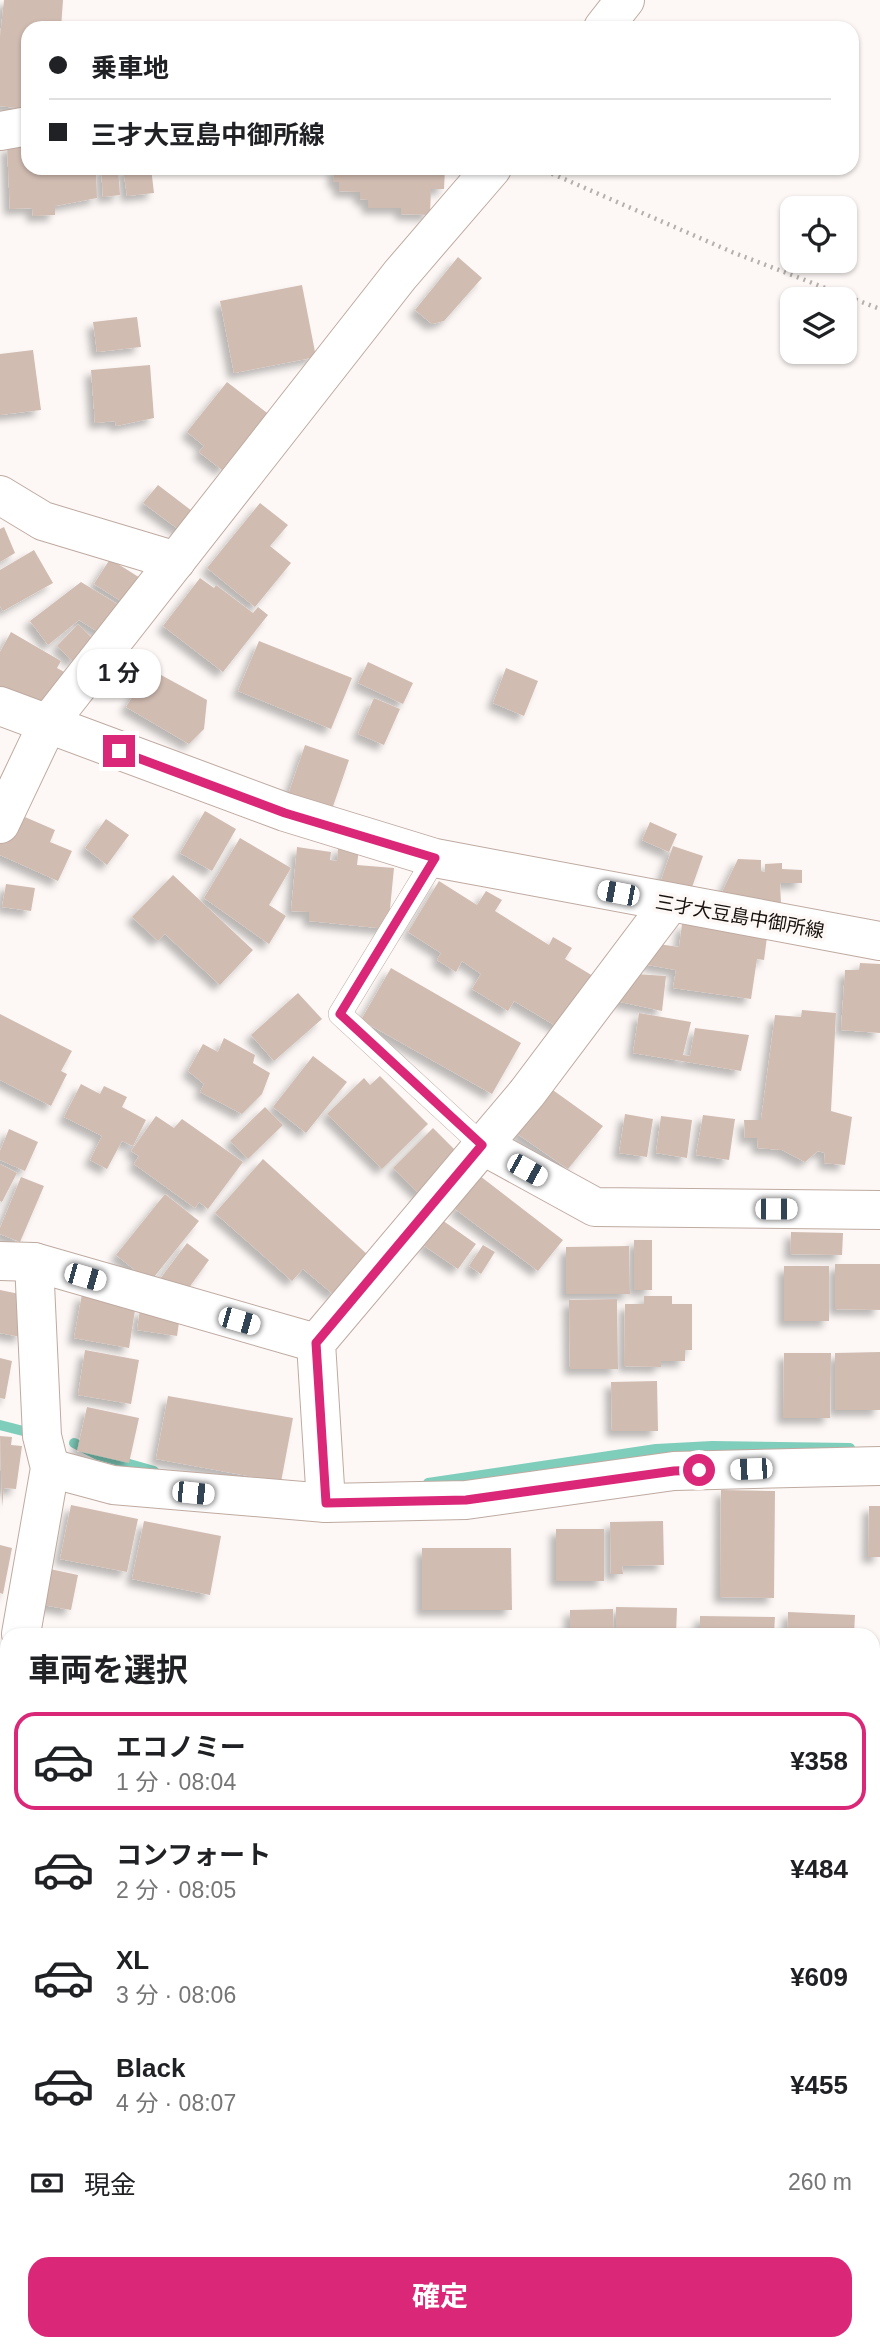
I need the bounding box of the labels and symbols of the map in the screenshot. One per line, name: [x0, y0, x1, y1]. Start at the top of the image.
callout: 1 分: [77, 650, 161, 698]
route end: [103, 735, 135, 767]
car: [596, 879, 641, 907]
street label: 三才大豆島中御所線: [654, 891, 826, 942]
car: [504, 1151, 551, 1189]
car: [756, 1199, 798, 1220]
car: [62, 1261, 109, 1293]
car: [216, 1305, 263, 1337]
route start: [683, 1454, 715, 1486]
car: [730, 1458, 773, 1480]
car: [172, 1480, 215, 1506]

